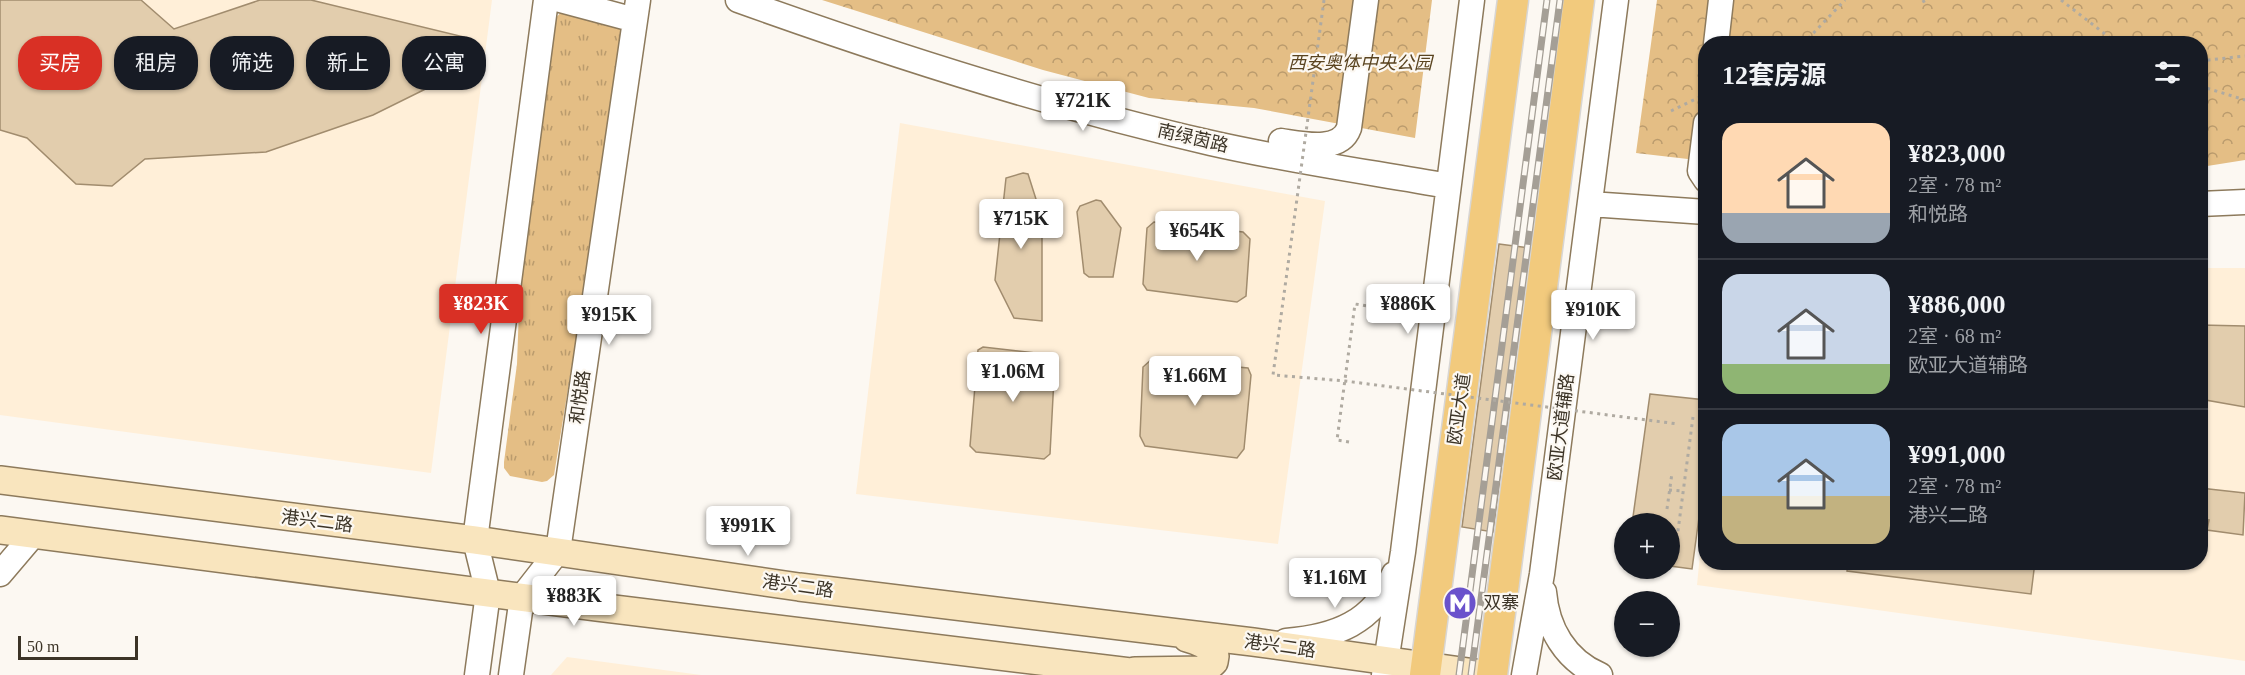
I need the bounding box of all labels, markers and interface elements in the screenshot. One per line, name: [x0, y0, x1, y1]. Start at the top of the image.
chip: 买房: [18, 36, 102, 90]
chip: 租房: [114, 36, 198, 90]
chip: 筛选: [210, 36, 294, 90]
chip: 新上: [306, 36, 390, 90]
chip: 公寓: [402, 36, 486, 90]
park label: 西安奥体中央公园: [1288, 53, 1435, 73]
icon: filters: [2151, 56, 2184, 89]
text: 12套房源: [1722, 61, 1826, 90]
pin: ¥721K: [1041, 81, 1125, 132]
text: ¥721K: [1055, 89, 1111, 111]
street label: 南绿茵路: [1156, 120, 1230, 156]
text: ¥823,000: [1908, 139, 2006, 168]
icon: home: [1770, 147, 1842, 219]
text: 2室 · 78 m²: [1908, 174, 2001, 196]
pin: ¥715K: [979, 199, 1063, 250]
text: 和悦路: [1908, 203, 1968, 225]
text: ¥715K: [993, 207, 1049, 229]
pin: ¥654K: [1155, 211, 1239, 262]
text: ¥654K: [1169, 219, 1225, 241]
pin: ¥823K: [439, 284, 523, 335]
pin: ¥886K: [1366, 284, 1450, 335]
pin: ¥910K: [1551, 290, 1635, 341]
text: ¥886,000: [1908, 290, 2006, 319]
text: ¥823K: [453, 292, 509, 314]
text: ¥886K: [1380, 292, 1436, 314]
pin: ¥915K: [567, 295, 651, 346]
text: ¥910K: [1565, 298, 1621, 320]
icon: home: [1770, 298, 1842, 370]
text: ¥915K: [581, 303, 637, 325]
text: 2室 · 68 m²: [1908, 325, 2001, 347]
pin: ¥1.06M: [964, 352, 1062, 403]
text: 欧亚大道辅路: [1908, 354, 2028, 376]
pin: ¥1.66M: [1146, 356, 1244, 407]
text: ¥1.06M: [981, 360, 1045, 382]
text: ¥1.66M: [1163, 364, 1227, 386]
street label: 和悦路: [566, 369, 594, 425]
street label: 欧亚大道: [1444, 372, 1474, 446]
street label: 欧亚大道辅路: [1544, 372, 1578, 482]
text: ¥991,000: [1908, 440, 2006, 469]
icon: home: [1770, 448, 1842, 520]
text: 2室 · 78 m²: [1908, 475, 2001, 497]
text: 港兴二路: [1908, 504, 1988, 526]
pin: ¥991K: [706, 506, 790, 557]
street label: 港兴二路: [280, 507, 354, 535]
map controls: [1614, 513, 1680, 657]
button: +: [1614, 513, 1680, 579]
text: ¥991K: [720, 514, 776, 536]
pin: ¥1.16M: [1286, 558, 1384, 609]
text: ¥1.16M: [1303, 566, 1367, 588]
street label: 港兴二路: [761, 571, 835, 601]
pin: ¥883K: [532, 576, 616, 627]
text: ¥883K: [546, 584, 602, 606]
metro station icon: 双寨: [1442, 585, 1478, 621]
button: −: [1614, 591, 1680, 657]
place label: 双寨: [1483, 593, 1519, 613]
street label: 港兴二路: [1243, 631, 1317, 661]
scale bar: [18, 633, 138, 660]
text: 50 m: [27, 638, 59, 655]

